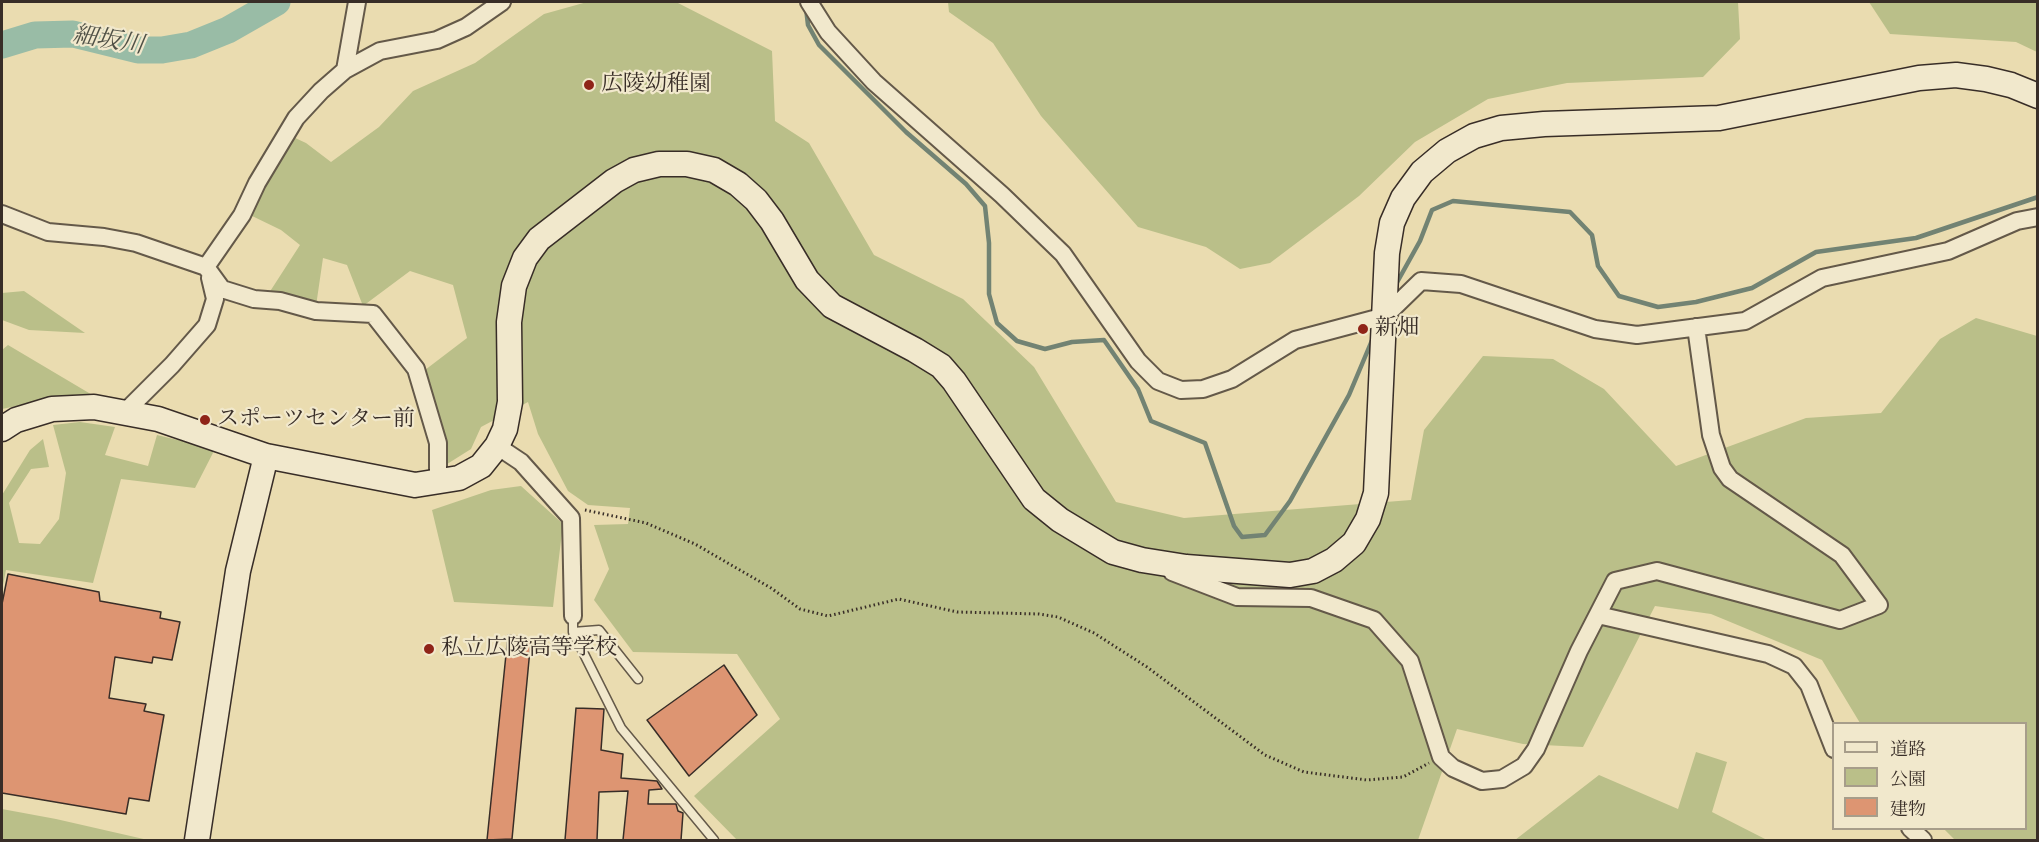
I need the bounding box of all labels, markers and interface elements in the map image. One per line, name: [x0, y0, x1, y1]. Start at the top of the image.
water label: 細坂川: [70, 22, 146, 62]
place label: 広陵幼稚園: [601, 72, 711, 98]
marker: 広陵幼稚園: [582, 78, 596, 92]
place label: 新畑: [1375, 316, 1419, 342]
marker: 新畑: [1356, 322, 1370, 336]
place label: スポーツセンター前: [217, 407, 415, 433]
marker: スポーツセンター前: [198, 413, 212, 427]
place label: 私立広陵高等学校: [441, 636, 617, 662]
marker: 私立広陵高等学校: [422, 642, 436, 656]
legend: [1832, 722, 2027, 830]
text: 道路: [1890, 739, 1926, 761]
text: 公園: [1890, 769, 1926, 791]
text: 建物: [1890, 799, 1926, 821]

